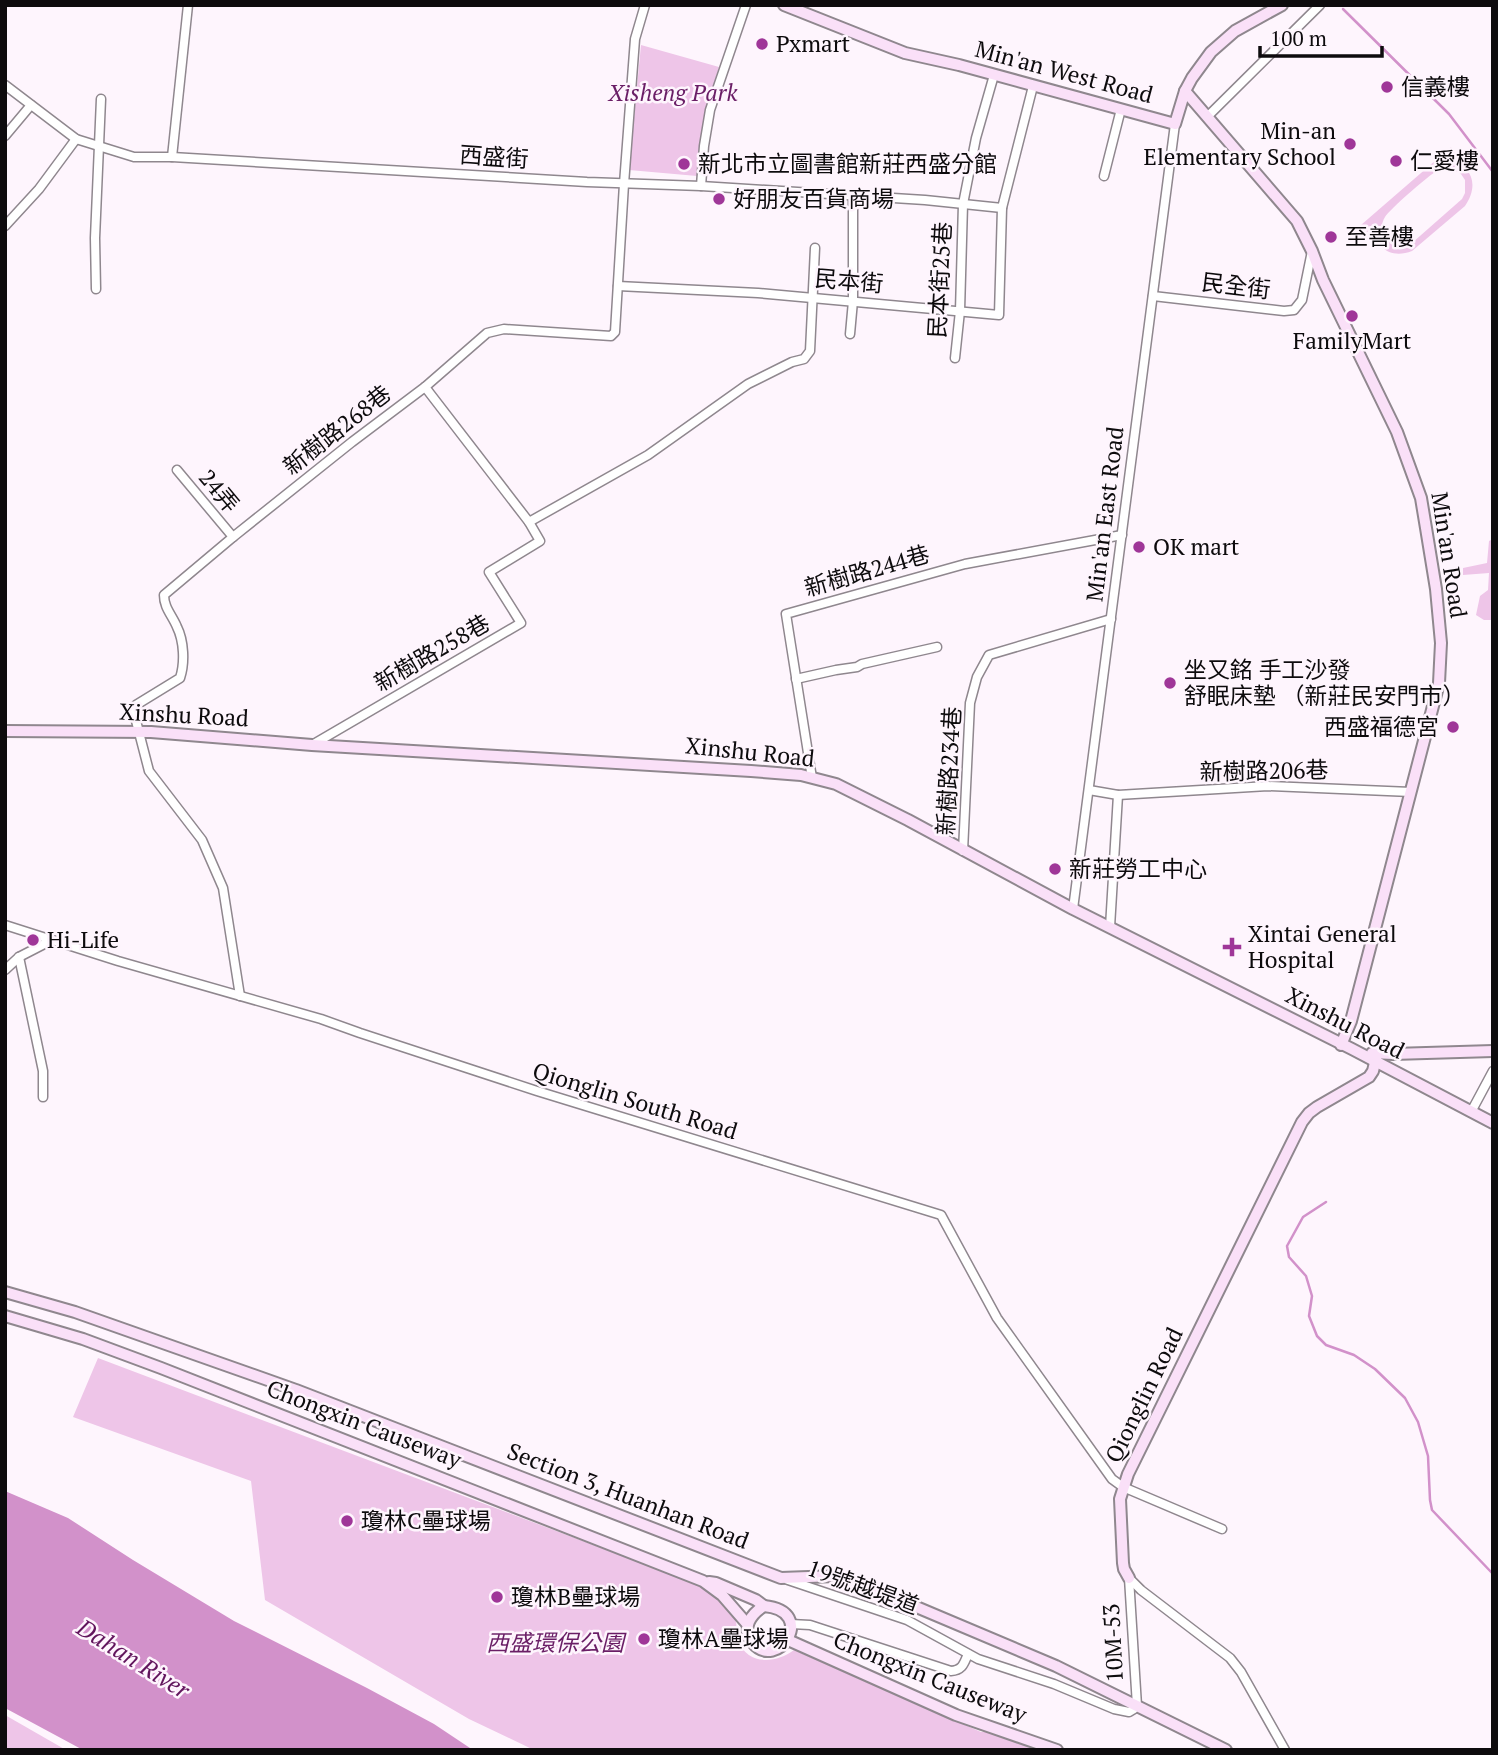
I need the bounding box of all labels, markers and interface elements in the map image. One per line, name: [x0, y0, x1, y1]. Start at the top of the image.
scale bar: [1260, 14, 1382, 58]
text: 100 m: [1270, 24, 1327, 52]
place label: Pxmart: [776, 28, 851, 59]
street label: Min'an West Road: [972, 33, 1157, 110]
marker: Pxmart: [754, 36, 770, 52]
place label: 信義樓: [1401, 71, 1470, 102]
park label: Xisheng Park: [607, 77, 738, 108]
marker: 信義樓: [1379, 79, 1395, 95]
place label: Min-an Elementary School: [1144, 115, 1336, 172]
marker: Min-an Elementary School: [1342, 136, 1358, 152]
street label: 西盛街: [459, 139, 530, 174]
place label: 仁愛樓: [1410, 145, 1479, 176]
place label: 新北市立圖書館新莊西盛分館: [698, 148, 997, 179]
marker: 仁愛樓: [1388, 153, 1404, 169]
marker: 新北市立圖書館新莊西盛分館: [676, 156, 692, 172]
place label: 好朋友百貨商場: [733, 183, 894, 214]
marker: 好朋友百貨商場: [711, 191, 727, 207]
street label: 民本街25巷: [921, 221, 958, 339]
place label: 至善樓: [1345, 221, 1414, 252]
marker: 至善樓: [1323, 229, 1339, 245]
street label: 民本街: [813, 262, 885, 299]
street label: 民全街: [1200, 266, 1272, 305]
marker: FamilyMart: [1344, 308, 1360, 324]
place label: FamilyMart: [1293, 325, 1412, 356]
street label: 新樹路268巷: [276, 378, 397, 481]
street label: Min'an East Road: [1078, 424, 1131, 603]
street label: 24弄: [192, 463, 247, 519]
street label: Min'an Road: [1424, 490, 1475, 620]
place label: OK mart: [1153, 531, 1240, 562]
street label: 新樹路244巷: [801, 538, 933, 603]
marker: OK mart: [1131, 539, 1147, 555]
street label: 新樹路258巷: [368, 607, 495, 698]
place label: 坐又銘 手工沙發 舒眠床墊 （新莊民安門市）: [1184, 654, 1466, 711]
marker: 坐又銘 手工沙發 舒眠床墊 （新莊民安門市）: [1162, 675, 1178, 691]
street label: Xinshu Road: [119, 696, 250, 733]
street label: 新樹路234巷: [930, 706, 967, 836]
place label: 西盛福德宮: [1324, 711, 1439, 742]
marker: 西盛福德宮: [1445, 719, 1461, 735]
street label: Xinshu Road: [684, 729, 816, 774]
street label: 新樹路206巷: [1199, 754, 1329, 787]
place label: 新莊勞工中心: [1069, 853, 1207, 884]
marker: 新莊勞工中心: [1047, 861, 1063, 877]
place label: Xintai General Hospital: [1248, 918, 1397, 975]
place label: Hi-Life: [47, 924, 119, 955]
marker: Hi-Life: [25, 932, 41, 948]
marker: Xintai General Hospital: [1222, 937, 1242, 957]
street label: Xinshu Road: [1280, 979, 1410, 1066]
street label: Qionglin South Road: [529, 1055, 742, 1147]
street label: Qionglin Road: [1097, 1322, 1190, 1468]
street label: Chongxin Causeway: [262, 1372, 466, 1475]
street label: Section 3, Huanhan Road: [503, 1435, 754, 1556]
place label: 瓊林C壘球場: [361, 1505, 491, 1536]
marker: 瓊林C壘球場: [339, 1513, 355, 1529]
street label: 19號越堤道: [803, 1552, 923, 1621]
place label: 瓊林B壘球場: [511, 1581, 640, 1612]
marker: 瓊林B壘球場: [489, 1589, 505, 1605]
street label: 10M-53: [1095, 1603, 1130, 1683]
water label: Dahan River: [70, 1610, 197, 1706]
place label: 瓊林A壘球場: [658, 1623, 789, 1654]
street label: Chongxin Causeway: [829, 1624, 1032, 1730]
park label: 西盛環保公園: [486, 1627, 627, 1658]
marker: 瓊林A壘球場: [636, 1631, 652, 1647]

